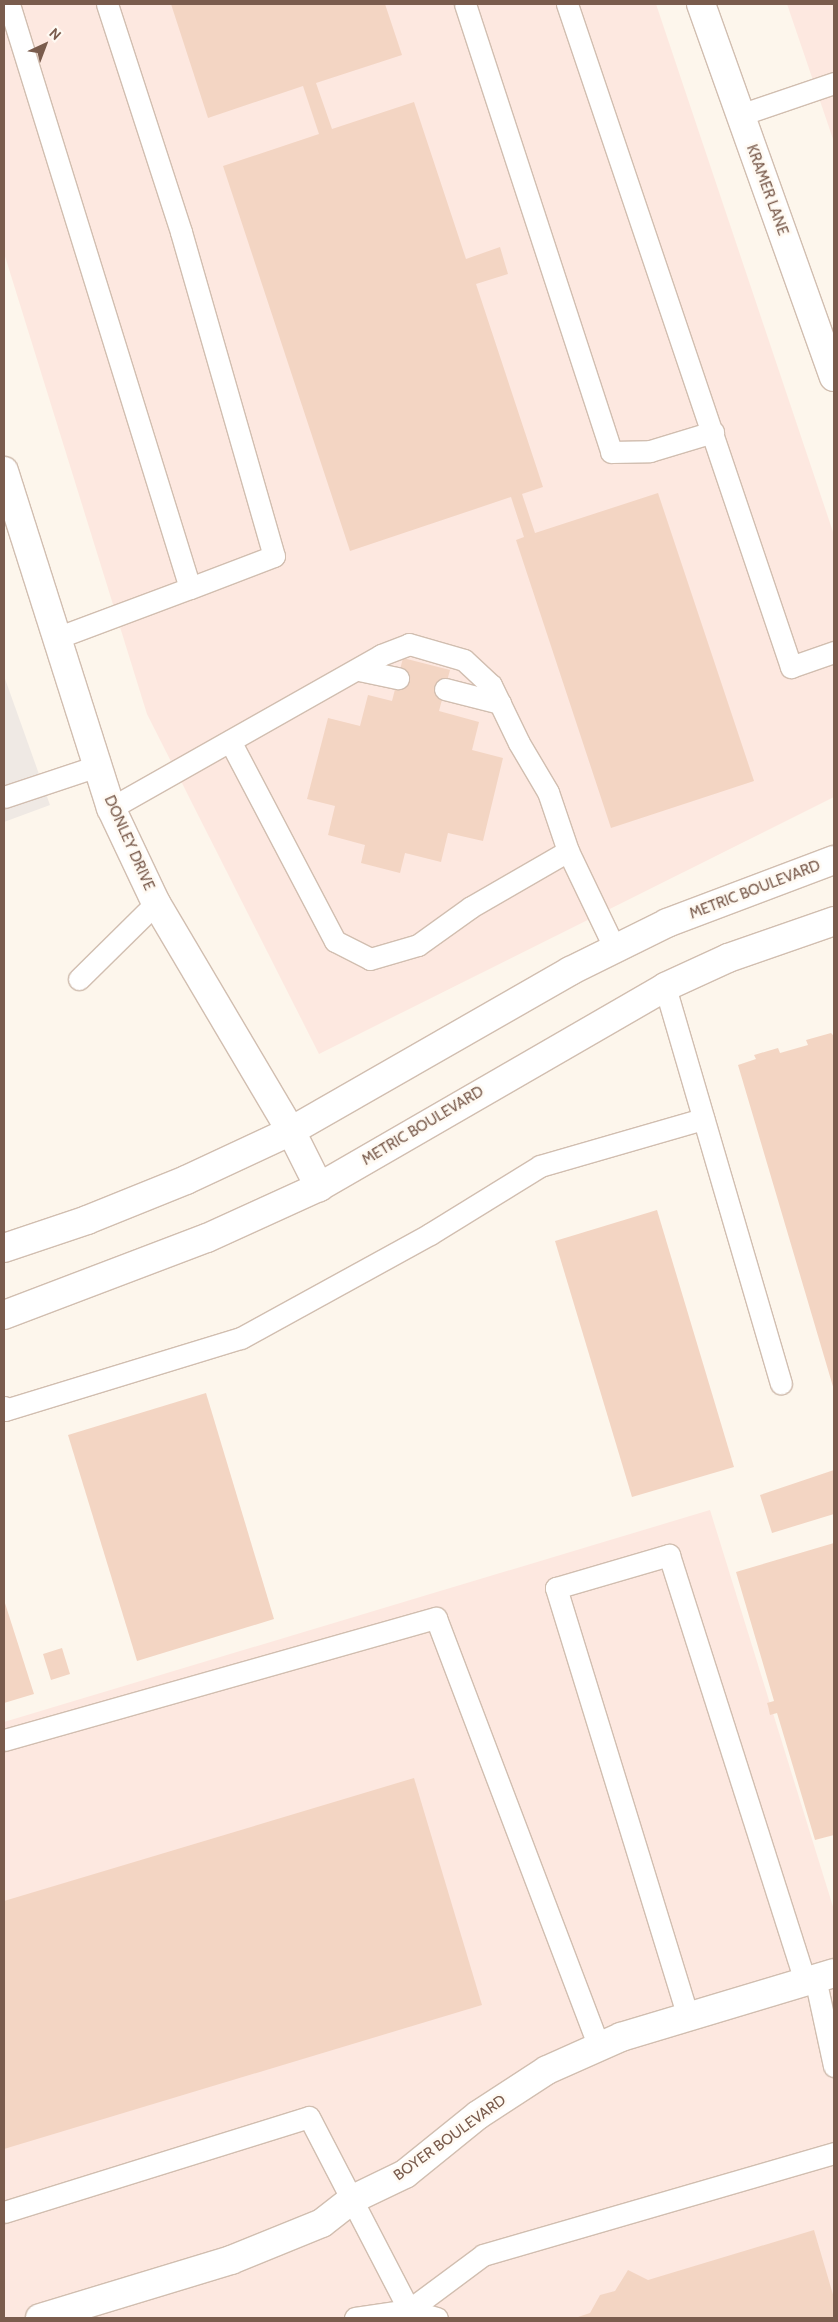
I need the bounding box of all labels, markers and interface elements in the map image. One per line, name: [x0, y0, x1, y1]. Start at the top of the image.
north arrow: [20, 20, 70, 70]
text: N: [45, 24, 65, 44]
street label: KRAMER LANE: [742, 142, 792, 238]
street label: DONLEY DRIVE: [100, 793, 158, 893]
street label: METRIC BOULEVARD: [687, 857, 823, 923]
street label: METRIC BOULEVARD: [359, 1083, 487, 1169]
street label: BOYER BOULEVARD: [390, 2091, 510, 2185]

